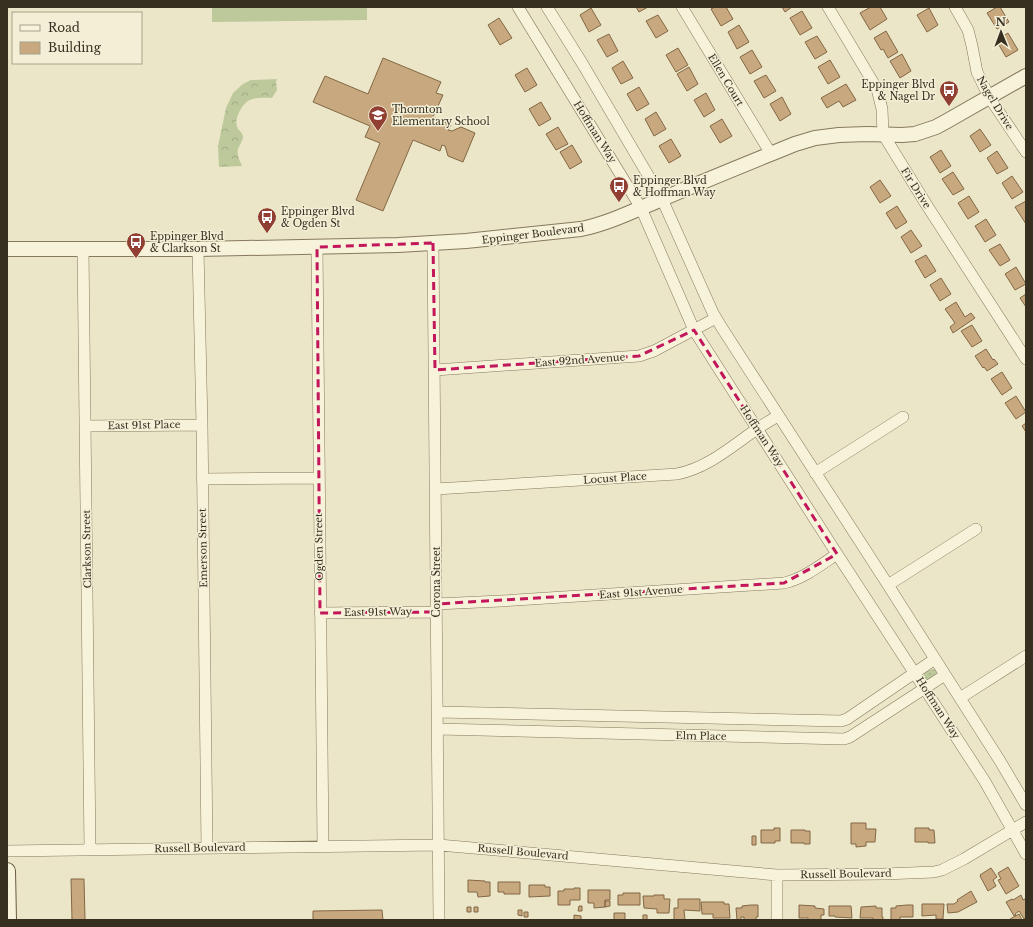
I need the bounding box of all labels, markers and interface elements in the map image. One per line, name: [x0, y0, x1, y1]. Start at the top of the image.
legend: [12, 12, 142, 64]
north arrow: [981, 12, 1021, 52]
text: N: [996, 15, 1007, 29]
text: Road: [48, 20, 80, 35]
text: Building: [48, 40, 102, 55]
street label: Ellen Court: [705, 51, 747, 109]
street label: Nagel Drive: [974, 74, 1016, 133]
place label: Eppinger Blvd & Nagel Dr: [861, 78, 935, 103]
bus stop icon: Eppinger Blvd & Nagel Dr: [938, 79, 960, 107]
street label: Hoffman Way: [571, 98, 620, 166]
place label: Thornton Elementary School: [392, 103, 490, 128]
school or university icon: Thornton Elementary School: [367, 104, 389, 132]
street label: Fir Drive: [898, 165, 934, 211]
place label: Eppinger Blvd & Hoffman Way: [633, 174, 716, 199]
bus stop icon: Eppinger Blvd & Hoffman Way: [608, 175, 630, 203]
place label: Eppinger Blvd & Ogden St: [281, 205, 355, 230]
bus stop icon: Eppinger Blvd & Ogden St: [256, 206, 278, 234]
street label: Eppinger Boulevard: [481, 221, 585, 247]
place label: Eppinger Blvd & Clarkson St: [150, 230, 224, 255]
bus stop icon: Eppinger Blvd & Clarkson St: [125, 231, 147, 259]
street label: East 92nd Avenue: [534, 350, 626, 370]
street label: Hoffman Way: [737, 403, 787, 470]
street label: East 91st Place: [107, 418, 181, 432]
street label: Locust Place: [583, 469, 648, 487]
street label: Emerson Street: [196, 508, 210, 588]
street label: Clarkson Street: [80, 509, 94, 588]
street label: Ogden Street: [312, 513, 326, 581]
street label: Corona Street: [430, 546, 443, 618]
street label: East 91st Avenue: [599, 583, 683, 601]
street label: East 91st Way: [344, 605, 413, 619]
street label: Hoffman Way: [913, 675, 963, 742]
street label: Elm Place: [675, 729, 727, 743]
street label: Russell Boulevard: [154, 841, 246, 855]
street label: Russell Boulevard: [477, 842, 569, 862]
street label: Russell Boulevard: [800, 867, 892, 881]

